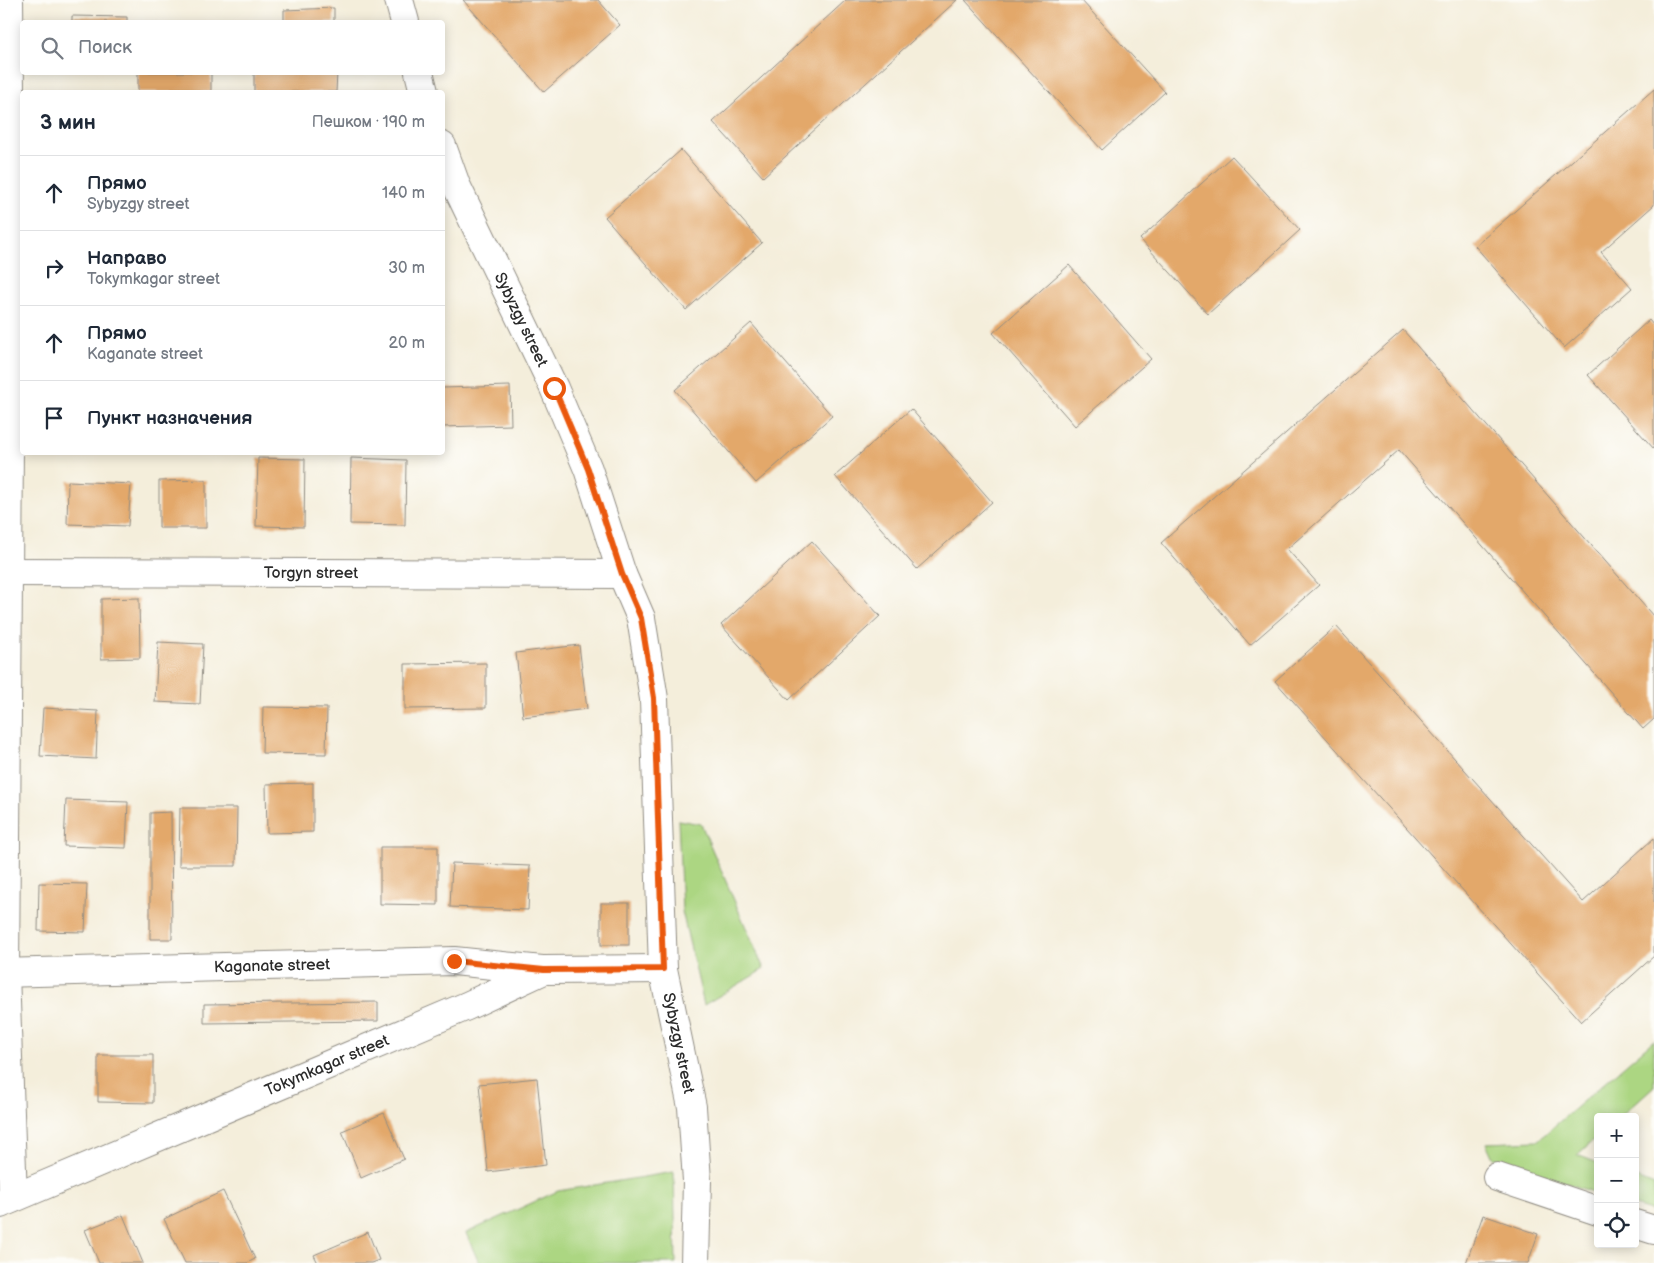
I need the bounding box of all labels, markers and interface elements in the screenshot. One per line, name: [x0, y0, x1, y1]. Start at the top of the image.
search box: [20, 20, 445, 75]
icon: search: [38, 34, 66, 62]
text: Поиск: [78, 36, 132, 59]
text: 3 мин: [40, 110, 96, 135]
text: Пешком · 190 m: [312, 113, 425, 132]
text: Прямо: [87, 172, 147, 195]
icon: ahead: [40, 179, 68, 207]
text: 140 m: [382, 184, 425, 203]
text: Sybyzgy street: [87, 195, 189, 214]
text: Направо: [87, 247, 167, 270]
icon: right: [40, 254, 68, 282]
text: 30 m: [388, 259, 425, 278]
street label: Sybyzgy street: [490, 269, 552, 370]
text: Tokymkagar street: [87, 270, 220, 289]
text: Прямо: [87, 322, 147, 345]
icon: ahead: [40, 329, 68, 357]
text: 20 m: [389, 334, 425, 353]
text: Kaganate street: [87, 345, 203, 364]
route start: [543, 377, 566, 400]
icon: arrive: [40, 404, 68, 432]
text: Пункт назначения: [87, 407, 252, 430]
street label: Torgyn street: [264, 563, 358, 583]
route end: [443, 950, 466, 973]
street label: Kaganate street: [214, 955, 330, 977]
street label: Sybyzgy street: [659, 991, 698, 1095]
street label: Tokymkagar street: [262, 1031, 392, 1100]
map controls: [1594, 1113, 1639, 1248]
button: +: [1594, 1113, 1639, 1158]
button: −: [1594, 1158, 1639, 1203]
button: locate: [1594, 1203, 1639, 1248]

